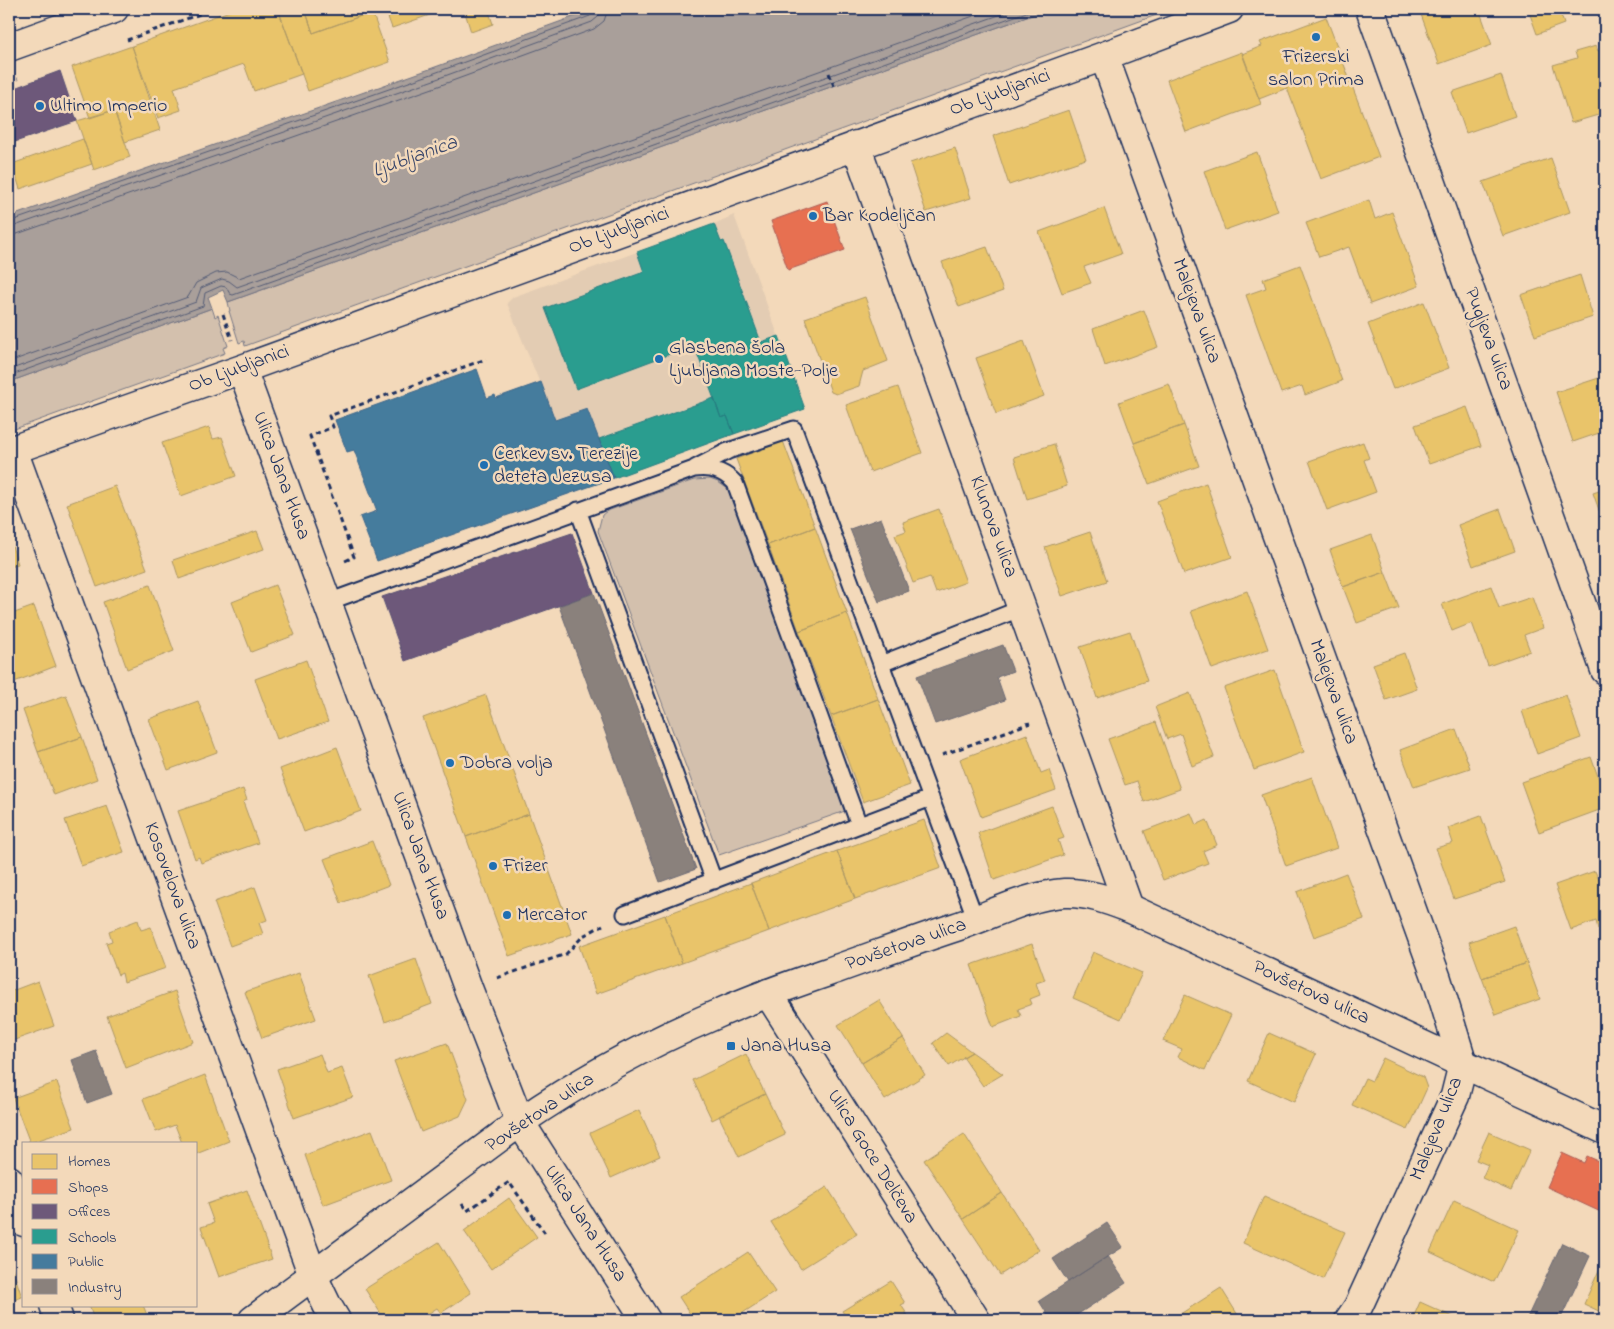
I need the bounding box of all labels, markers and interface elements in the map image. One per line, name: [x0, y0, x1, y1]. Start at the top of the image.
marker: Frizerski salon Prima: [1310, 31, 1322, 43]
place label: Frizerski salon Prima: [1268, 43, 1364, 95]
street label: Ob Ljubljanici: [945, 61, 1055, 125]
place label: Ultimo Imperio: [50, 92, 168, 121]
marker: Ultimo Imperio: [34, 100, 46, 112]
water label: Ljubljanica: [368, 128, 462, 186]
street label: Ob Ljubljanici: [564, 199, 674, 263]
place label: Bar Kodeljčan: [822, 202, 936, 231]
marker: Bar Kodeljčan: [807, 210, 819, 222]
street label: Malejeva ulica: [1164, 254, 1228, 368]
street label: Pugljeva ulica: [1455, 283, 1520, 395]
place label: Glasbena šola Ljubljana Moste-Polje: [669, 334, 838, 386]
street label: Ob Ljubljanici: [184, 337, 294, 401]
marker: Glasbena šola Ljubljana Moste-Polje: [653, 353, 665, 365]
street label: Ulica Jana Husa: [244, 408, 318, 544]
place label: Cerkev sv. Terezije deteta Jezusa: [494, 440, 638, 492]
marker: Cerkev sv. Terezije deteta Jezusa: [478, 459, 490, 471]
street label: Klunova ulica: [961, 472, 1025, 582]
street label: Malejeva ulica: [1301, 635, 1365, 749]
place label: Dobra volja: [459, 749, 553, 778]
marker: Dobra volja: [444, 757, 456, 769]
street label: Ulica Jana Husa: [383, 788, 457, 924]
street label: Kosovelova ulica: [136, 818, 208, 954]
place label: Frizer: [502, 852, 548, 881]
marker: Frizer: [487, 860, 499, 872]
place label: Mercator: [517, 901, 588, 930]
marker: Mercator: [501, 909, 513, 921]
street label: Povšetova ulica: [842, 911, 970, 979]
street label: Povšetova ulica: [1248, 953, 1374, 1033]
place label: Jana Husa: [741, 1032, 831, 1061]
marker: Jana Husa: [725, 1040, 737, 1052]
street label: Povšetova ulica: [480, 1066, 600, 1160]
street label: Malejeva ulica: [1403, 1073, 1471, 1185]
street label: Ulica Goce Delčeva: [819, 1084, 925, 1230]
legend: [22, 1142, 198, 1306]
text: Homes: [68, 1151, 111, 1173]
street label: Ulica Jana Husa: [536, 1160, 634, 1288]
text: Shops: [68, 1177, 108, 1199]
text: Offices: [68, 1201, 110, 1223]
text: Schools: [68, 1227, 117, 1249]
text: Public: [68, 1251, 104, 1273]
text: Industry: [68, 1277, 122, 1300]

